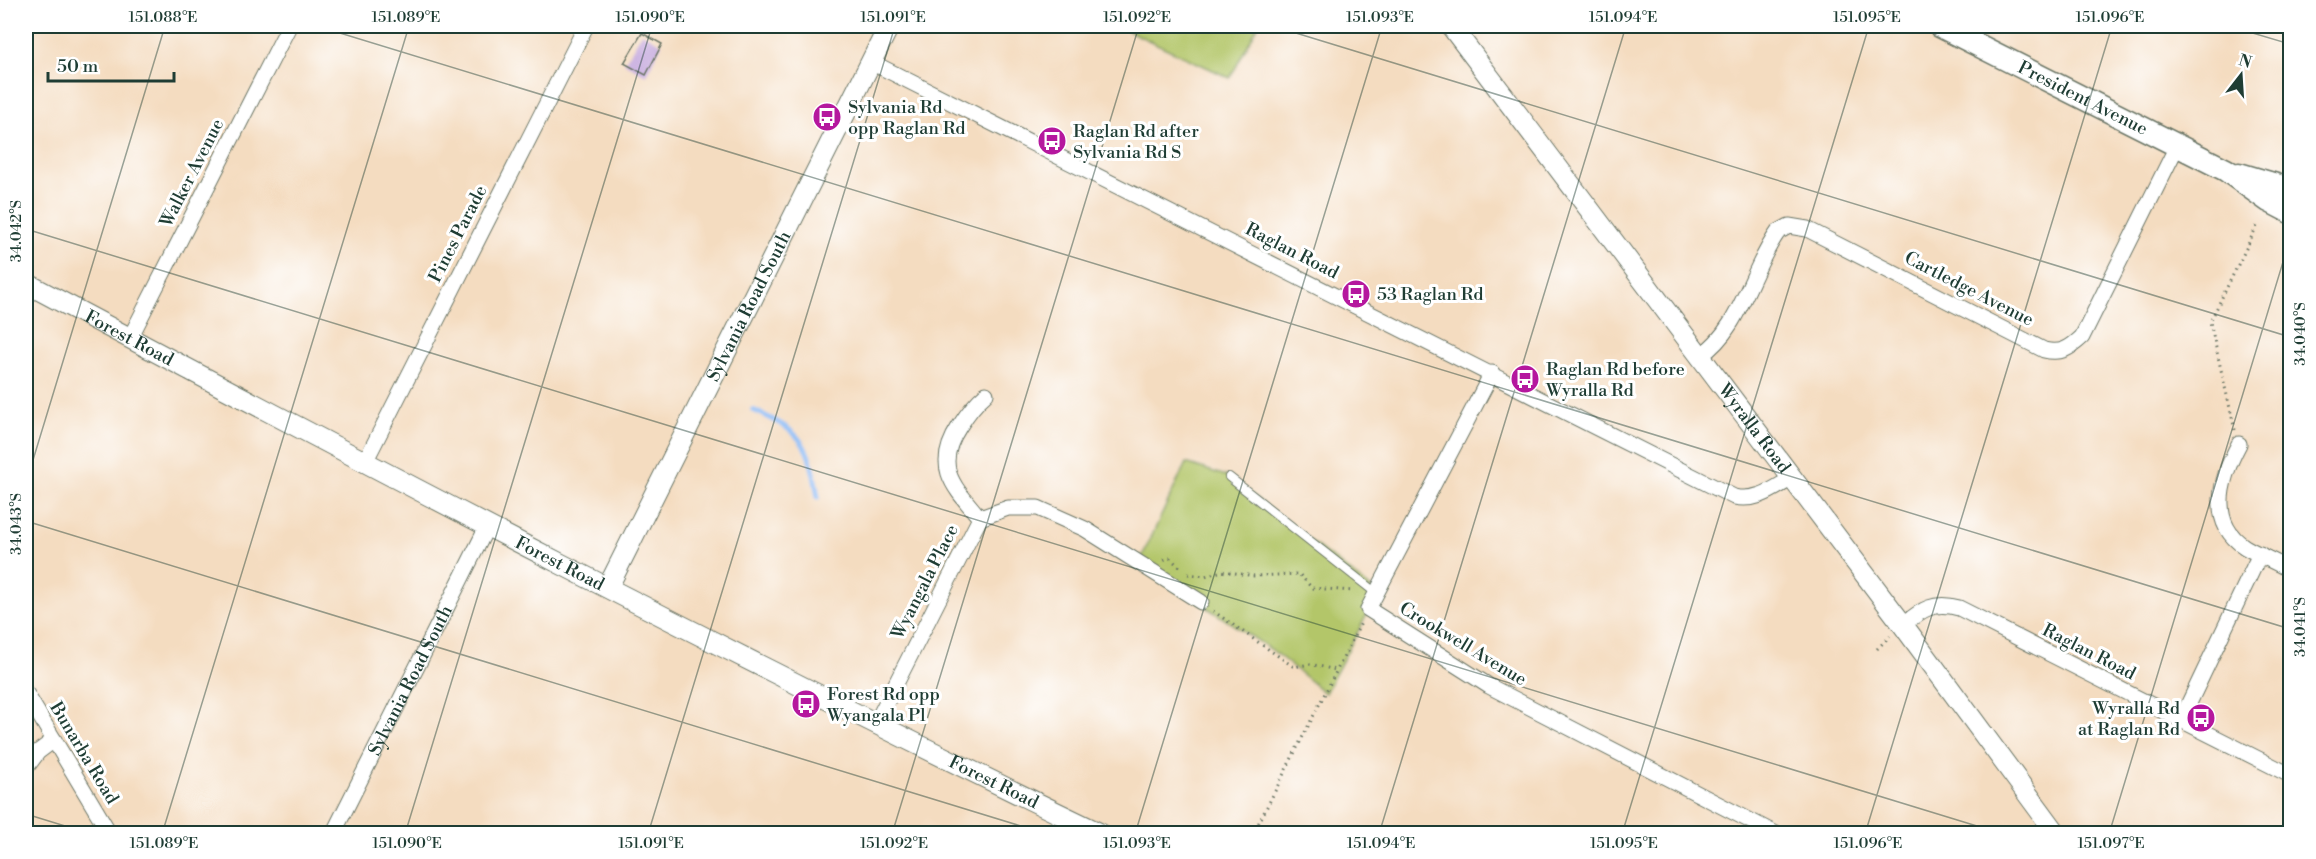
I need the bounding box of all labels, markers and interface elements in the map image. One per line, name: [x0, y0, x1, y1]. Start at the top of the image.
text: 151.088°E: [129, 8, 197, 27]
text: 151.089°E: [372, 8, 440, 27]
text: 151.090°E: [615, 8, 685, 27]
text: 151.091°E: [860, 8, 926, 27]
text: 151.092°E: [1103, 8, 1171, 27]
text: 151.093°E: [1346, 8, 1414, 27]
text: 151.094°E: [1589, 8, 1657, 27]
text: 151.095°E: [1833, 8, 1901, 27]
text: 151.096°E: [2076, 8, 2144, 27]
scale bar: [48, 45, 174, 83]
north arrow: [2211, 45, 2271, 105]
text: N: [2236, 50, 2254, 73]
text: 50 m: [57, 55, 99, 78]
street label: President Avenue: [2014, 56, 2152, 140]
place label: Sylvania Rd opp Raglan Rd: [848, 96, 966, 140]
bus stop icon: Sylvania Rd opp Raglan Rd: [811, 101, 843, 133]
street label: Walker Avenue: [154, 115, 229, 232]
place label: Raglan Rd after Sylvania Rd S: [1073, 120, 1199, 164]
bus stop icon: Raglan Rd after Sylvania Rd S: [1036, 125, 1068, 157]
street label: Pines Parade: [424, 181, 492, 287]
text: 34.042°S: [7, 200, 26, 262]
street label: Raglan Road: [1241, 218, 1343, 285]
street label: Sylvania Road South: [701, 227, 796, 385]
street label: Cartledge Avenue: [1900, 246, 2038, 332]
bus stop icon: 53 Raglan Rd: [1340, 278, 1372, 310]
place label: 53 Raglan Rd: [1377, 283, 1484, 306]
text: 34.040°S: [2291, 302, 2310, 366]
street label: Forest Road: [81, 305, 178, 371]
place label: Raglan Rd before Wyralla Rd: [1545, 358, 1685, 402]
bus stop icon: Raglan Rd before Wyralla Rd: [1509, 363, 1541, 395]
street label: Wyralla Road: [1713, 378, 1796, 478]
text: 34.043°S: [7, 493, 26, 555]
street label: Wyangala Place: [886, 521, 964, 644]
street label: Forest Road: [511, 531, 609, 596]
street label: Crookwell Avenue: [1395, 597, 1531, 691]
text: 34.041°S: [2291, 597, 2310, 657]
street label: Sylvania Road South: [363, 601, 458, 759]
street label: Raglan Road: [2038, 619, 2140, 686]
place label: Forest Rd opp Wyangala Pl: [826, 683, 940, 727]
bus stop icon: Forest Rd opp Wyangala Pl: [790, 688, 822, 720]
street label: Bunarba Road: [44, 697, 124, 809]
place label: Wyralla Rd at Raglan Rd: [2078, 697, 2181, 741]
bus stop icon: Wyralla Rd at Raglan Rd: [2185, 702, 2217, 734]
street label: Forest Road: [945, 750, 1043, 814]
text: 151.089°E: [130, 834, 198, 853]
text: 151.090°E: [372, 834, 442, 853]
text: 151.091°E: [618, 834, 684, 853]
text: 151.092°E: [860, 834, 928, 853]
text: 151.093°E: [1103, 834, 1171, 853]
text: 151.094°E: [1347, 834, 1415, 853]
text: 151.095°E: [1590, 834, 1658, 853]
text: 151.096°E: [1834, 834, 1902, 853]
text: 151.097°E: [2077, 834, 2145, 853]

